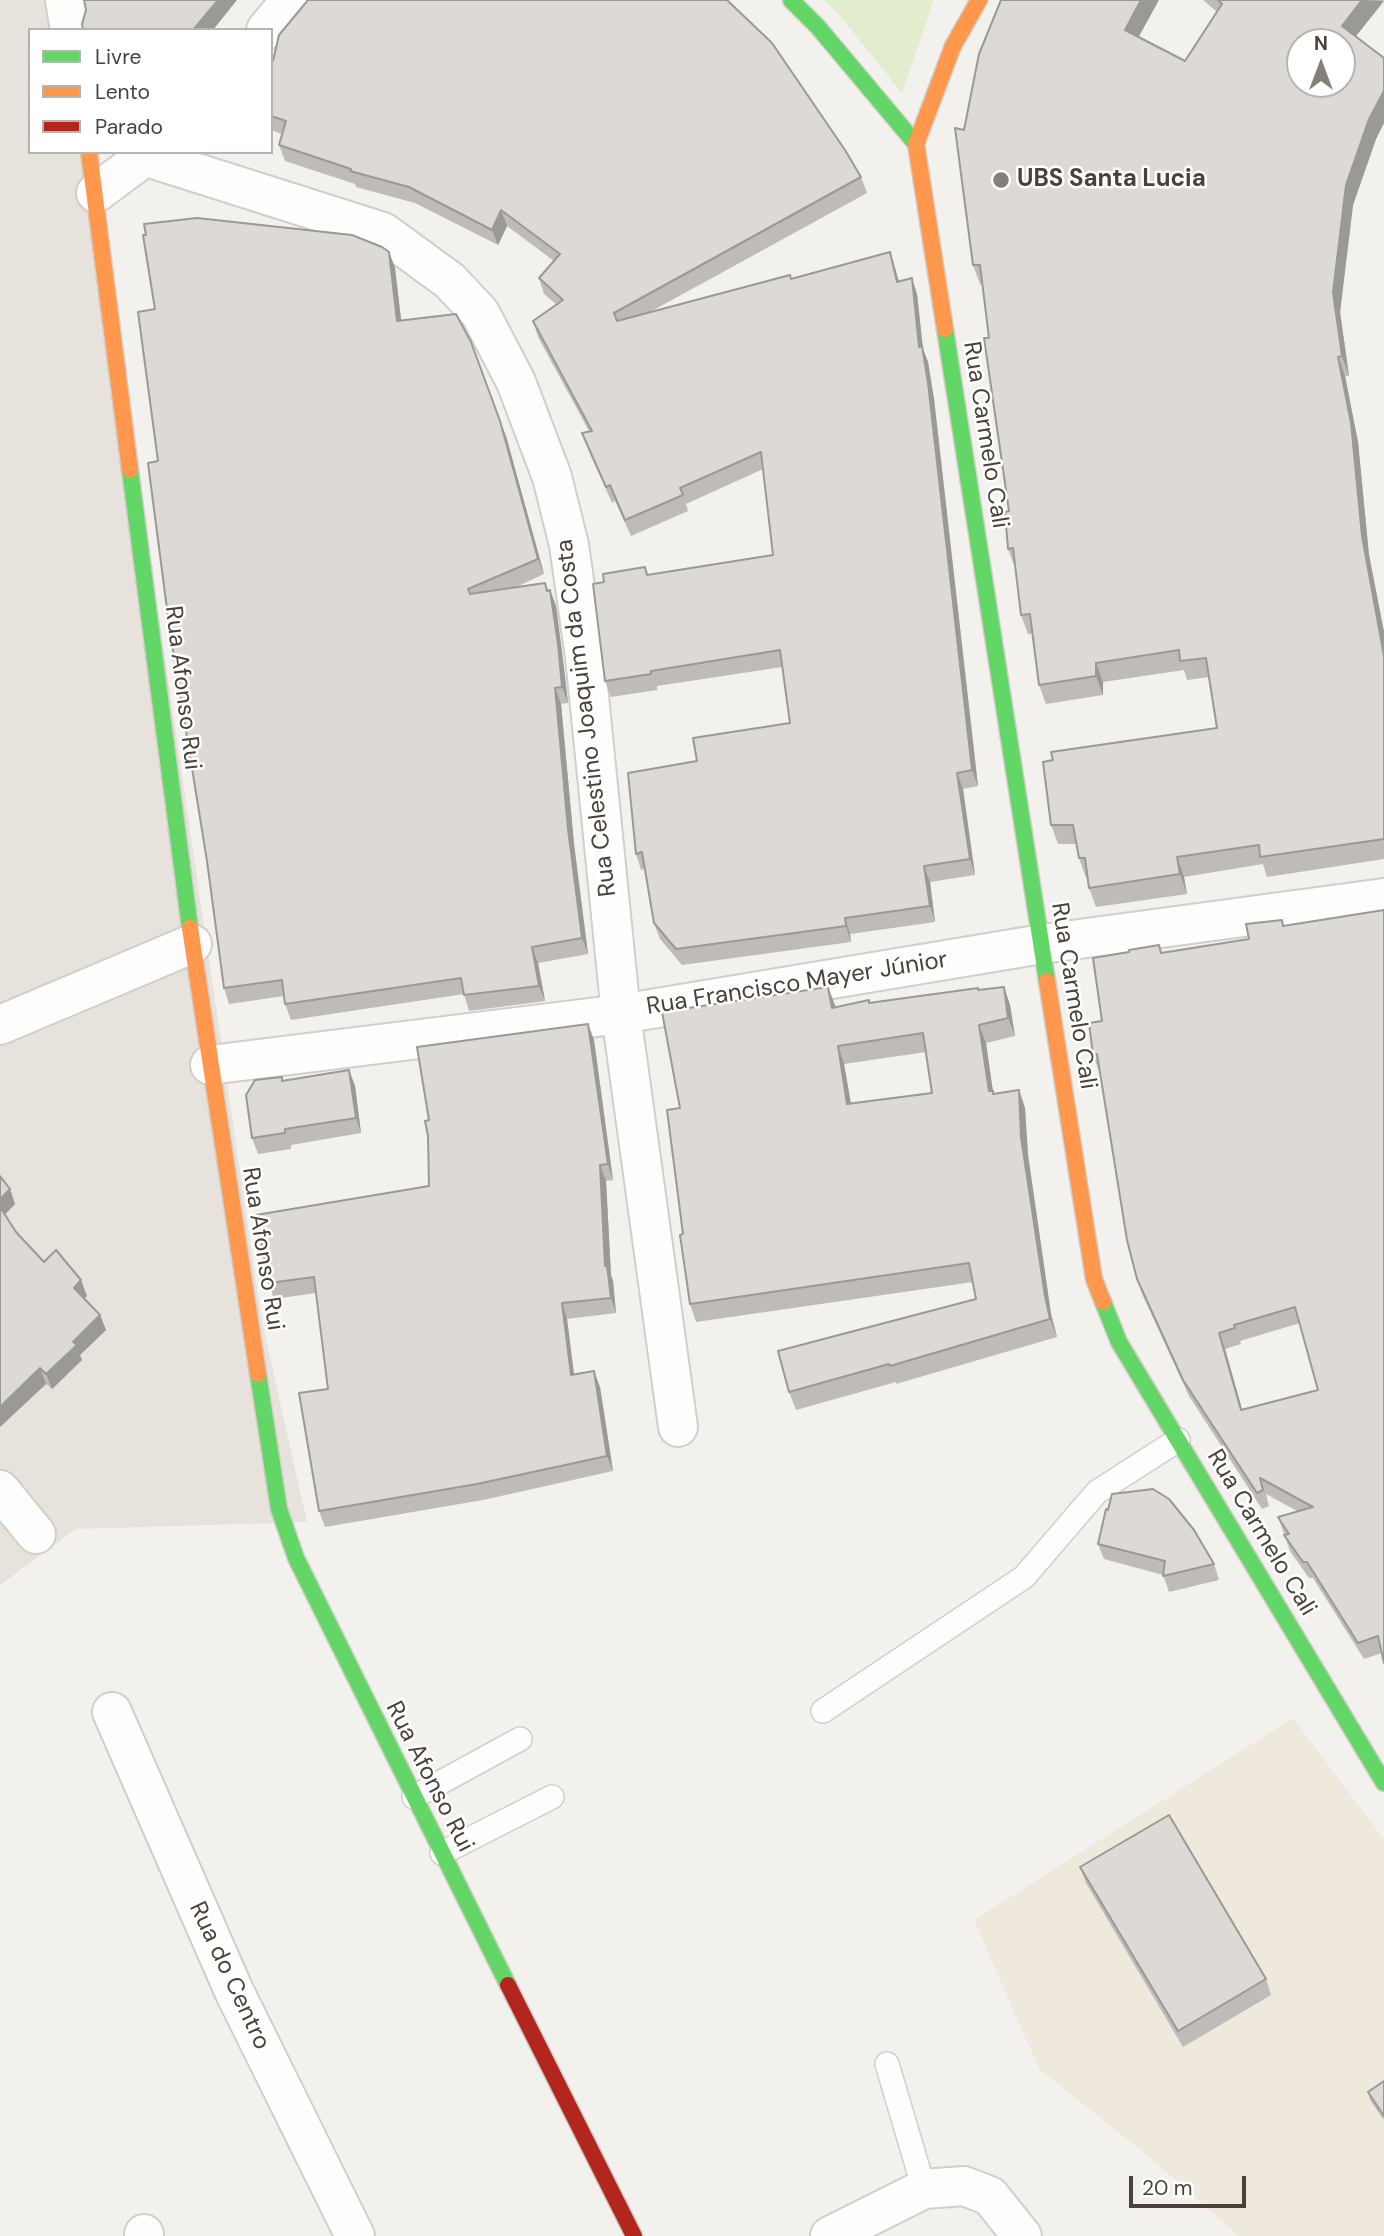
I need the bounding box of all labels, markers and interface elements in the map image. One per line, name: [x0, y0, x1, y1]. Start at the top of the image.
legend: [28, 28, 273, 154]
north arrow: [1286, 28, 1356, 98]
text: N: [1314, 31, 1328, 56]
text: Livre: [95, 43, 141, 71]
text: Lento: [95, 78, 150, 106]
text: Parado: [95, 113, 163, 141]
place label: UBS Santa Lucia: [1017, 166, 1206, 194]
marker: UBS Santa Lucia: [991, 170, 1011, 190]
street label: Rua Carmelo Cali: [956, 339, 1014, 531]
street label: Rua Celestino Joaquim da Costa: [551, 538, 623, 898]
street label: Rua Afonso Rui: [158, 604, 206, 772]
street label: Rua Carmelo Cali: [1044, 900, 1102, 1092]
street label: Rua Francisco Mayer Júnior: [644, 946, 950, 1022]
street label: Rua Afonso Rui: [235, 1165, 289, 1333]
street label: Rua Carmelo Cali: [1200, 1445, 1322, 1621]
street label: Rua Afonso Rui: [379, 1697, 479, 1857]
street label: Rua do Centro: [182, 1898, 276, 2054]
scale bar: [1132, 2162, 1249, 2206]
text: 20 m: [1142, 2174, 1193, 2202]

